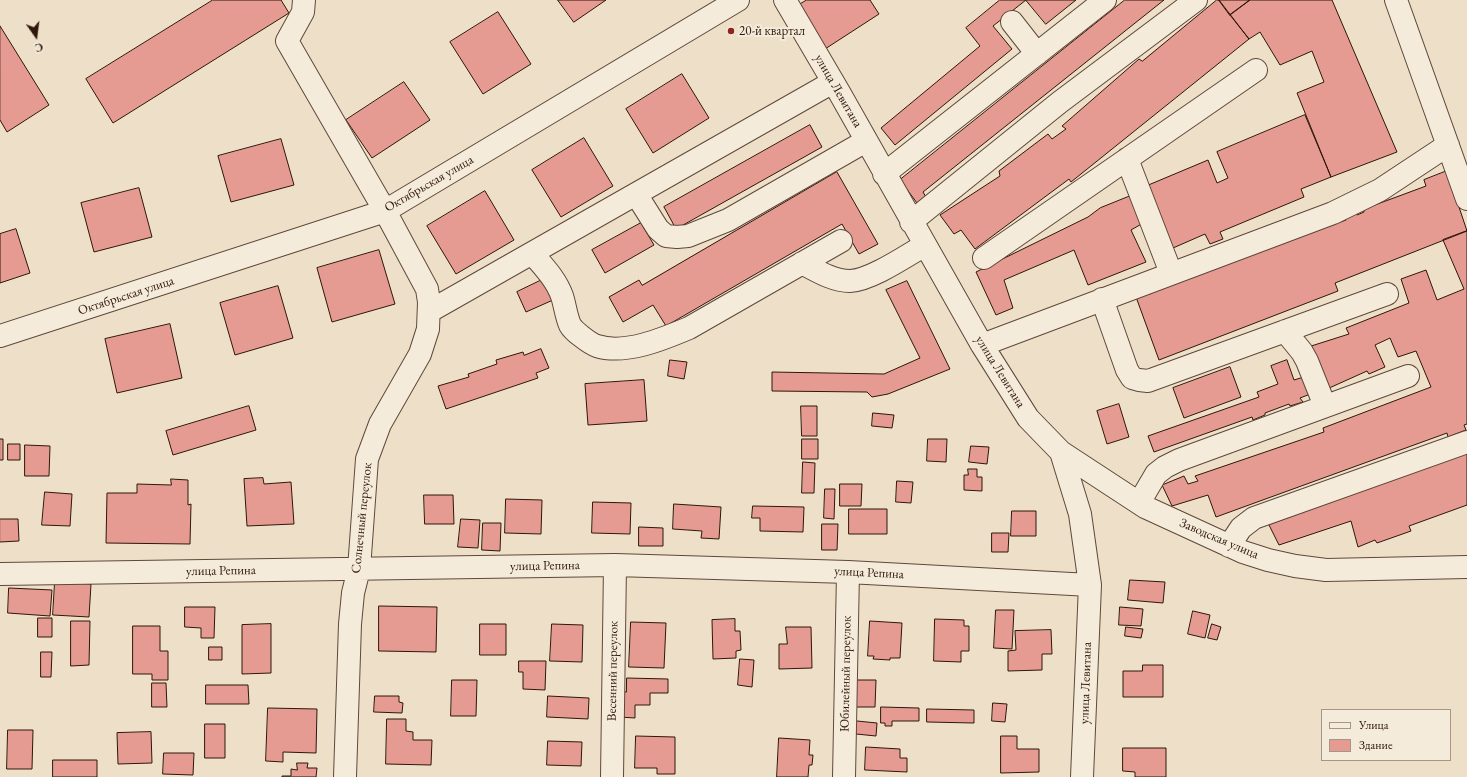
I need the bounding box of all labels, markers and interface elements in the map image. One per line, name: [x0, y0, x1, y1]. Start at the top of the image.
north arrow: [16, 16, 56, 56]
place label: 20-й квартал: [739, 23, 805, 39]
marker: 20-й квартал: [726, 26, 736, 36]
text: С: [33, 40, 44, 55]
street label: улица Левитана: [811, 52, 865, 130]
street label: Октябрьская улица: [382, 152, 476, 216]
street label: Октябрьская улица: [76, 273, 176, 319]
street label: улица Левитана: [972, 333, 1028, 411]
street label: Солнечный переулок: [348, 462, 376, 574]
street label: Заводская улица: [1177, 515, 1261, 563]
street label: улица Репина: [510, 558, 580, 574]
street label: улица Репина: [186, 563, 256, 579]
street label: улица Репина: [834, 563, 904, 583]
street label: Юбилейный переулок: [837, 616, 855, 732]
street label: Весенний переулок: [604, 621, 622, 721]
street label: улица Левитана: [1077, 642, 1095, 724]
legend: [1321, 709, 1451, 761]
text: Улица: [1359, 717, 1389, 733]
text: Здание: [1359, 737, 1393, 753]

